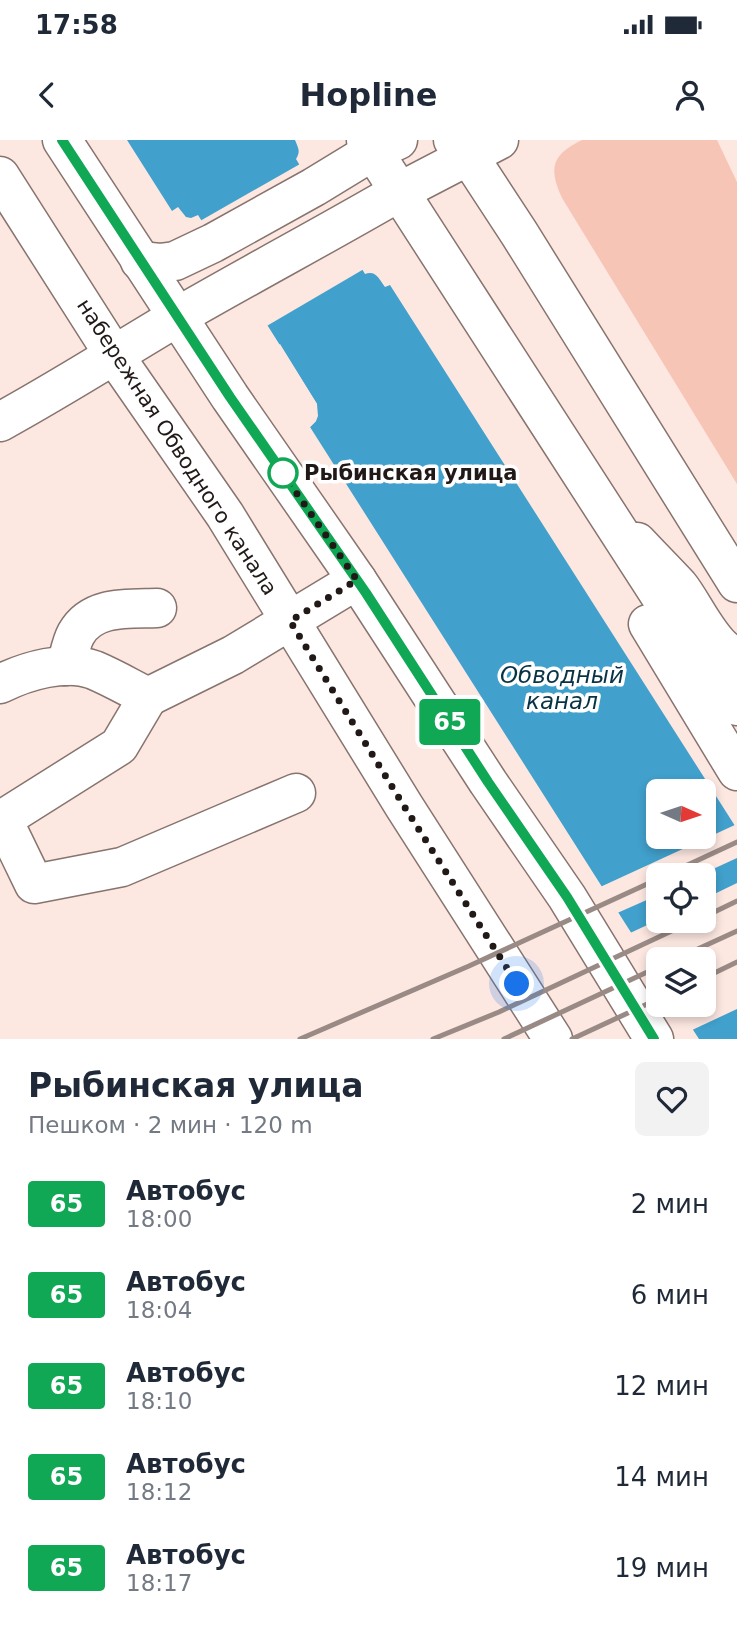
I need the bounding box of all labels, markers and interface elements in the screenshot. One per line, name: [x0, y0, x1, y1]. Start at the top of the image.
text: 17:58: [35, 10, 118, 40]
icon: back: [28, 76, 66, 114]
text: Hopline: [299, 76, 438, 114]
icon: person: [671, 76, 709, 114]
street label: набережная Обводного канала: [72, 294, 282, 600]
marker: Рыбинская улица: [268, 458, 298, 488]
place label: Рыбинская улица: [304, 461, 517, 485]
water label: Обводный канал: [500, 662, 624, 714]
line badge: 65: [419, 699, 482, 745]
text: 65: [433, 708, 467, 736]
north arrow: [646, 779, 716, 849]
map controls: [646, 779, 716, 1017]
button: locate: [646, 863, 716, 933]
button: layers: [646, 947, 716, 1017]
your location: [499, 966, 534, 1001]
button: heart: [635, 1062, 709, 1136]
text: Рыбинская улица: [28, 1066, 363, 1105]
text: Пешком · 2 мин · 120 m: [28, 1112, 313, 1138]
text: Автобус: [126, 1176, 246, 1206]
text: 2 мин: [631, 1189, 709, 1219]
text: 65: [50, 1190, 83, 1218]
text: 18:00: [126, 1206, 192, 1232]
text: Автобус: [126, 1267, 246, 1297]
text: 6 мин: [631, 1280, 709, 1310]
text: 65: [50, 1281, 83, 1309]
text: 18:04: [126, 1297, 192, 1323]
text: Автобус: [126, 1358, 246, 1388]
text: 12 мин: [614, 1371, 709, 1401]
text: 65: [50, 1372, 83, 1400]
text: 18:10: [126, 1388, 192, 1414]
text: Автобус: [126, 1449, 246, 1479]
text: 14 мин: [614, 1462, 709, 1492]
text: 65: [50, 1463, 83, 1491]
text: 18:12: [126, 1479, 192, 1505]
text: Автобус: [126, 1540, 246, 1570]
text: 19 мин: [614, 1553, 709, 1583]
text: 65: [50, 1554, 83, 1582]
text: 18:17: [126, 1570, 192, 1596]

